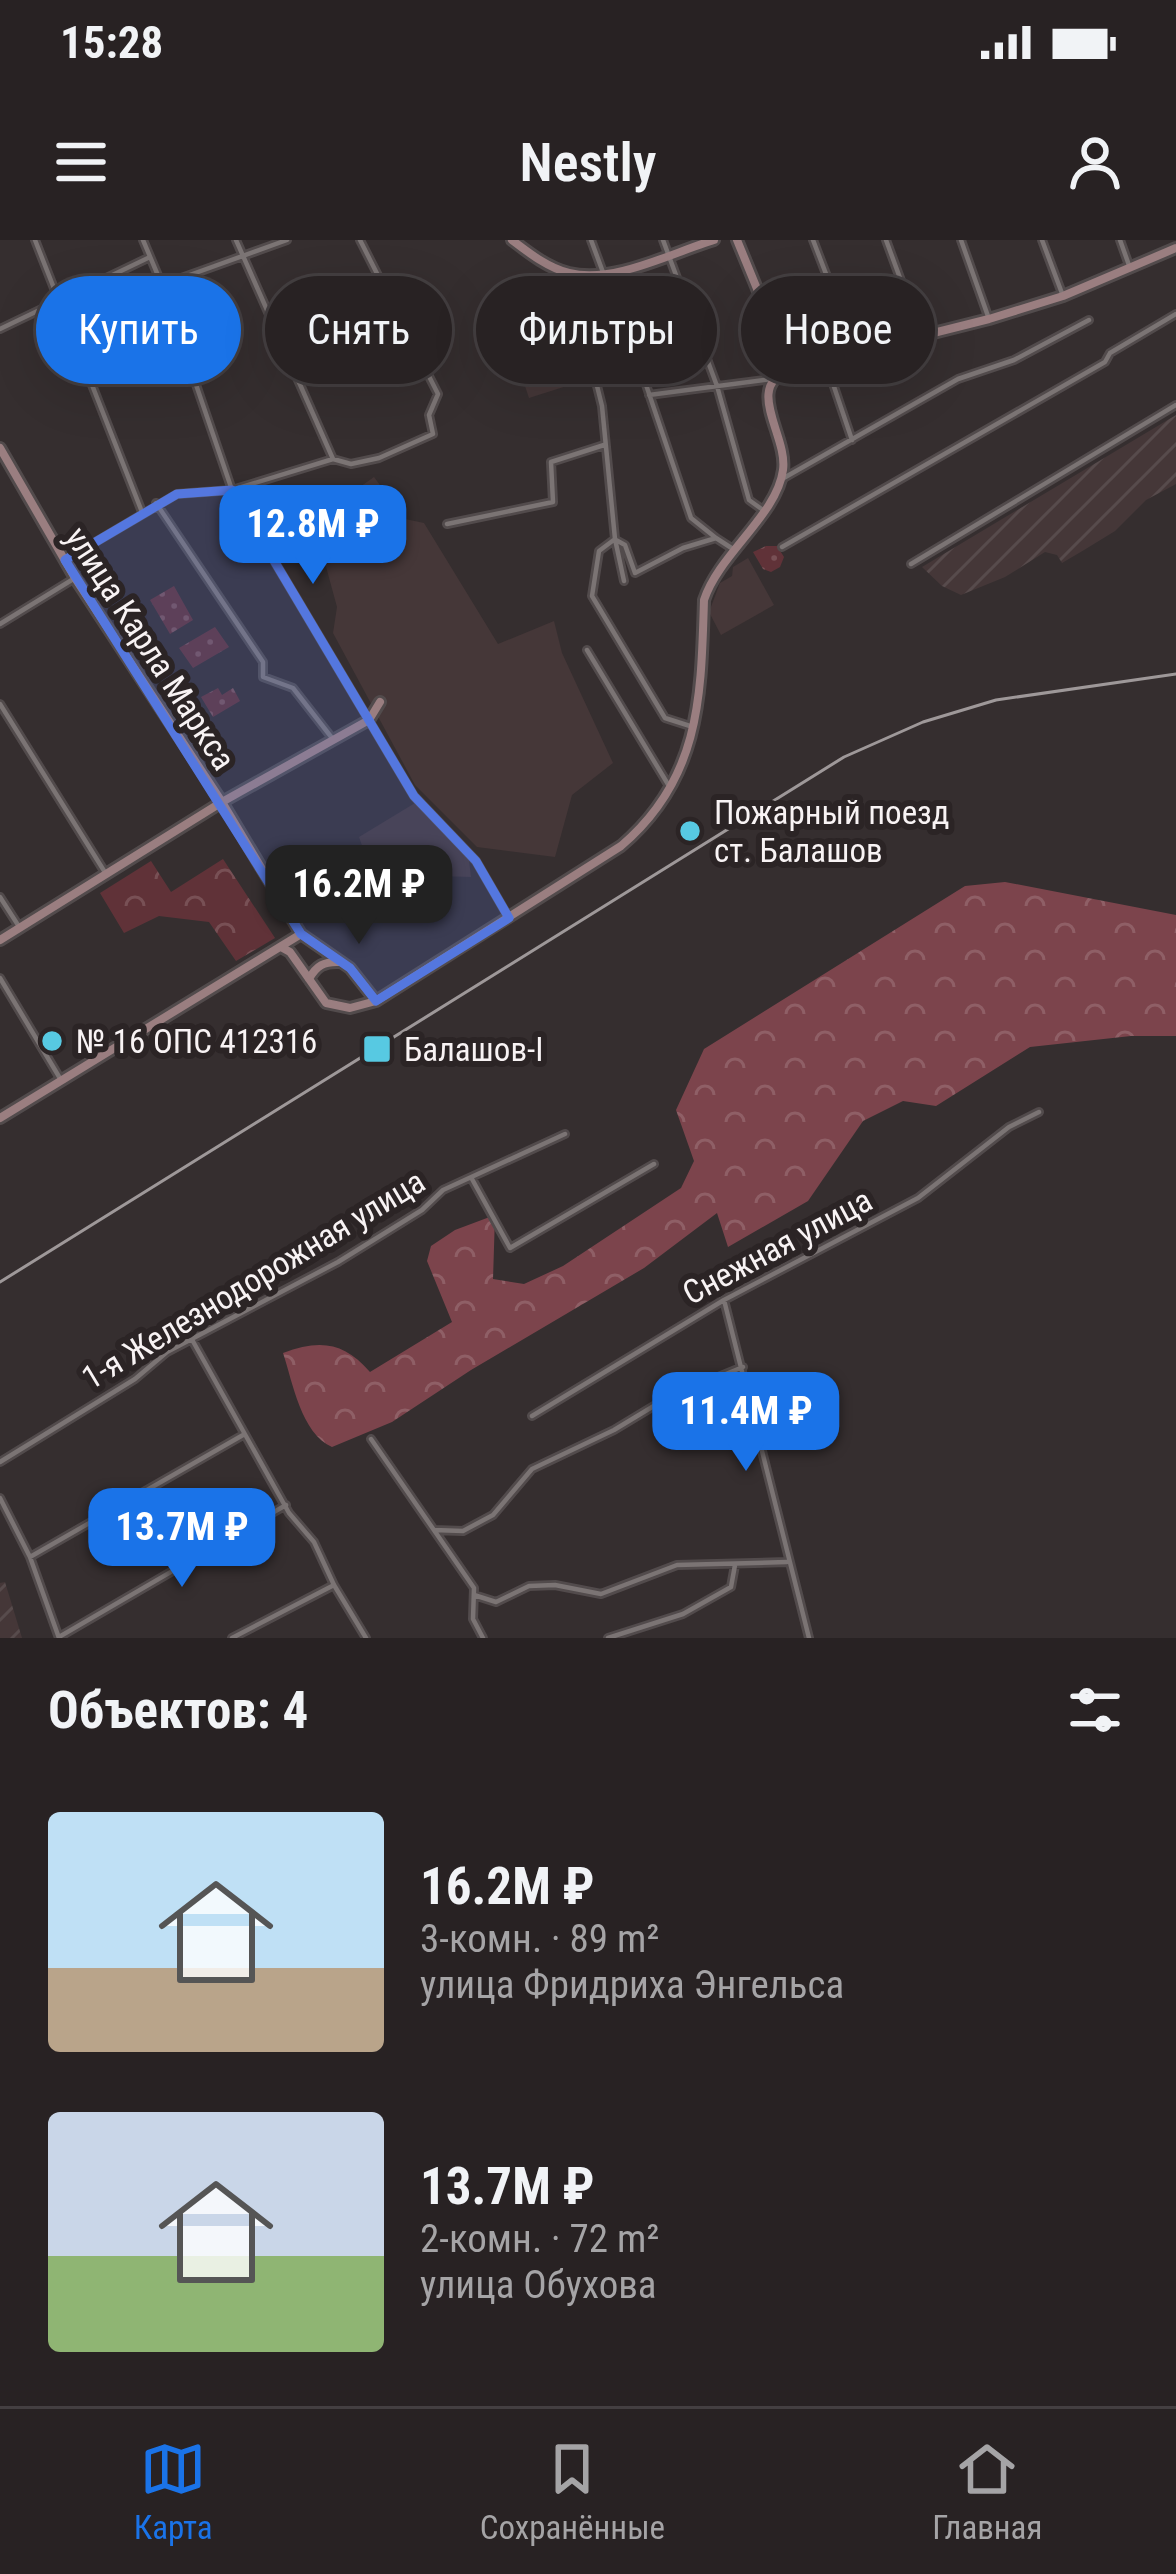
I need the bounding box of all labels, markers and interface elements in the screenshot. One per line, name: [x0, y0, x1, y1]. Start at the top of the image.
text: 15:28: [60, 16, 163, 69]
icon: menu: [48, 129, 114, 195]
icon: person: [1062, 129, 1128, 195]
text: Nestly: [520, 131, 656, 194]
chip: Купить: [36, 276, 241, 384]
chip: Снять: [265, 276, 452, 384]
chip: Фильтры: [476, 276, 717, 384]
chip: Новое: [741, 276, 935, 384]
pin: 12.8M ₽: [202, 485, 424, 587]
text: 12.8M ₽: [246, 501, 380, 547]
street label: улица Карла Маркса: [58, 520, 244, 777]
place label: Пожарный поезд ст. Балашов: [714, 793, 950, 870]
marker: Пожарный поезд ст. Балашов: [677, 818, 703, 844]
pin: 16.2M ₽: [248, 845, 470, 947]
text: 16.2M ₽: [292, 861, 426, 907]
place label: № 16 ОПС 412316: [76, 1022, 317, 1061]
marker: № 16 ОПС 412316: [39, 1028, 65, 1054]
place label: Балашов-I: [404, 1030, 543, 1069]
marker: Балашов-I: [361, 1033, 393, 1065]
street label: 1-я Железнодорожная улица: [75, 1162, 432, 1397]
street label: Снежная улица: [676, 1180, 879, 1313]
pin: 11.4M ₽: [635, 1372, 857, 1474]
text: 11.4M ₽: [679, 1388, 813, 1434]
pin: 13.7M ₽: [71, 1488, 293, 1590]
text: 13.7M ₽: [115, 1504, 249, 1550]
icon: filters: [1062, 1677, 1128, 1743]
text: Объектов: 4: [48, 1681, 308, 1740]
text: 16.2M ₽: [420, 1857, 595, 1916]
icon: home: [144, 1860, 288, 2004]
text: 3-комн. · 89 m²: [420, 1916, 659, 1962]
text: улица Фридриха Энгельса: [420, 1962, 844, 2008]
text: 13.7M ₽: [420, 2157, 595, 2216]
icon: home: [144, 2160, 288, 2304]
text: 2-комн. · 72 m²: [420, 2216, 659, 2262]
text: улица Обухова: [420, 2262, 657, 2308]
tab: Карта: [134, 2436, 213, 2547]
tab: Сохранённые: [480, 2436, 665, 2547]
tab: Главная: [932, 2436, 1042, 2547]

